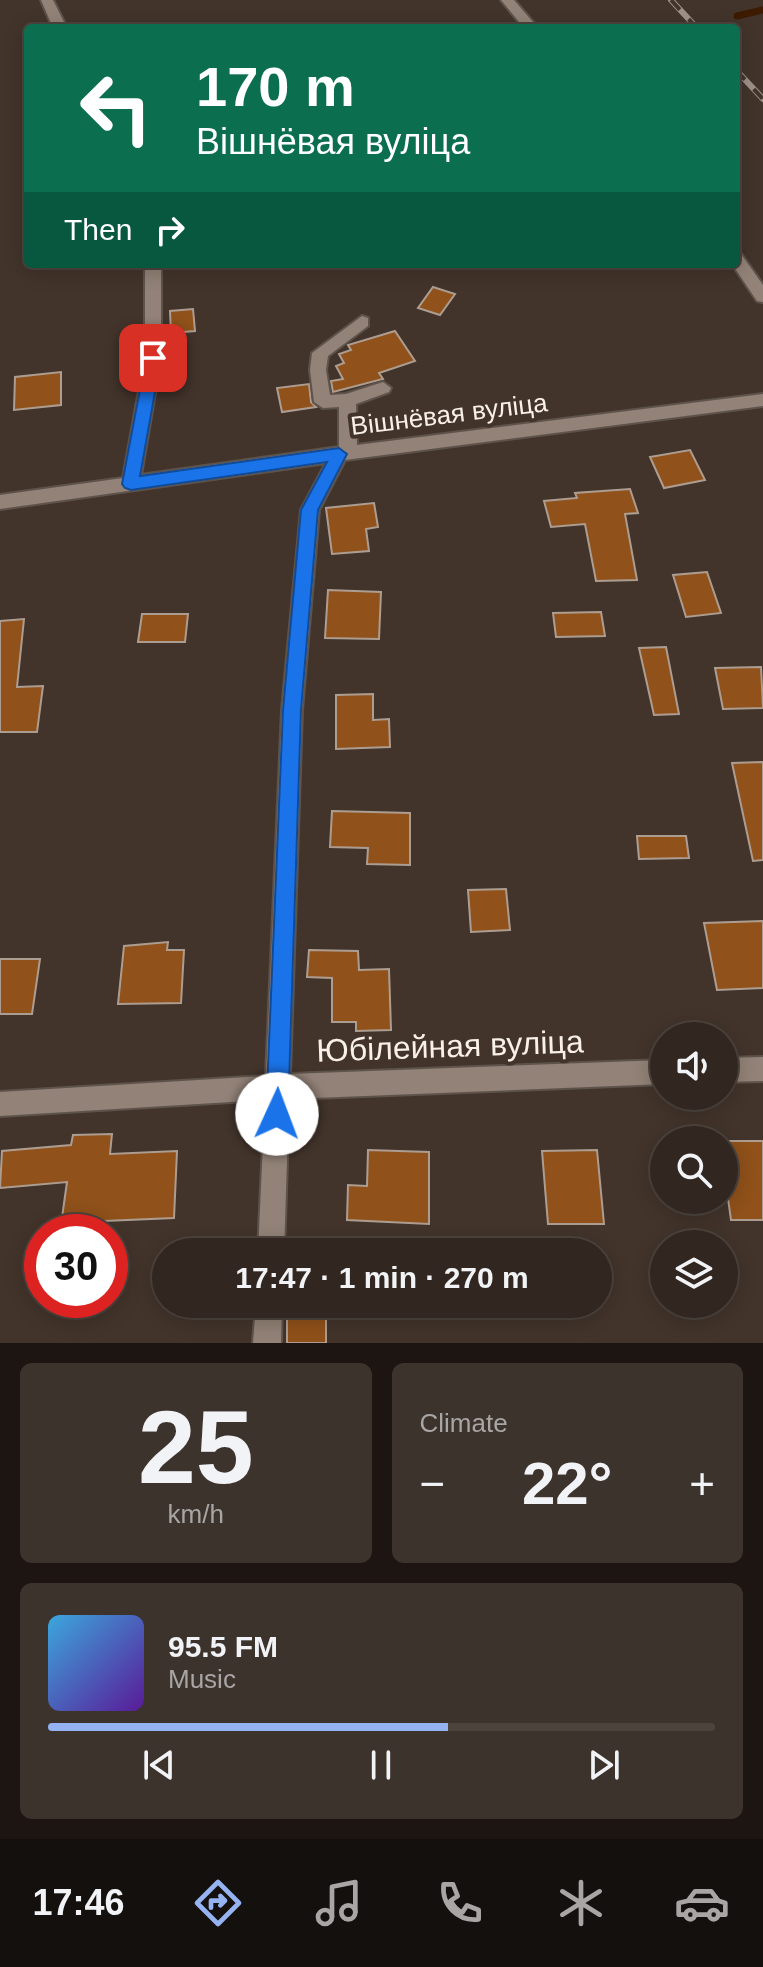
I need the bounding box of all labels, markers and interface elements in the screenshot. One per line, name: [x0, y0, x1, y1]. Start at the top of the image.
text: 170 m: [196, 55, 355, 118]
icon: left: [64, 56, 168, 160]
text: Вішнёвая вуліца: [196, 121, 470, 162]
icon: right: [148, 208, 192, 252]
text: Then: [64, 213, 132, 246]
pin: [119, 324, 187, 392]
icon: arrive: [131, 336, 175, 380]
street label: Вішнёвая вуліца: [349, 387, 550, 441]
map controls: [650, 1022, 738, 1318]
button: sound: [650, 1022, 738, 1110]
street label: Юбілейная вуліца: [316, 1023, 584, 1069]
position arrow: [235, 1072, 319, 1156]
button: search: [650, 1126, 738, 1214]
speed limit sign: 30: [24, 1214, 128, 1318]
button: layers: [650, 1230, 738, 1318]
text: 17:47 · 1 min · 270 m: [235, 1261, 529, 1294]
text: 25: [138, 1389, 254, 1505]
text: Climate: [420, 1408, 508, 1438]
text: 22°: [522, 1450, 613, 1517]
text: −: [420, 1459, 445, 1508]
text: +: [689, 1459, 715, 1508]
text: km/h: [168, 1499, 224, 1529]
text: 95.5 FM: [168, 1630, 278, 1663]
text: Music: [168, 1664, 236, 1694]
icon: previous: [137, 1743, 181, 1787]
icon: pause: [359, 1743, 403, 1787]
icon: next: [582, 1743, 626, 1787]
icon: directions: [190, 1875, 246, 1931]
icon: music: [311, 1875, 367, 1931]
icon: phone: [432, 1875, 488, 1931]
icon: climate: [553, 1875, 609, 1931]
icon: car: [674, 1875, 730, 1931]
text: 17:46: [33, 1882, 125, 1923]

